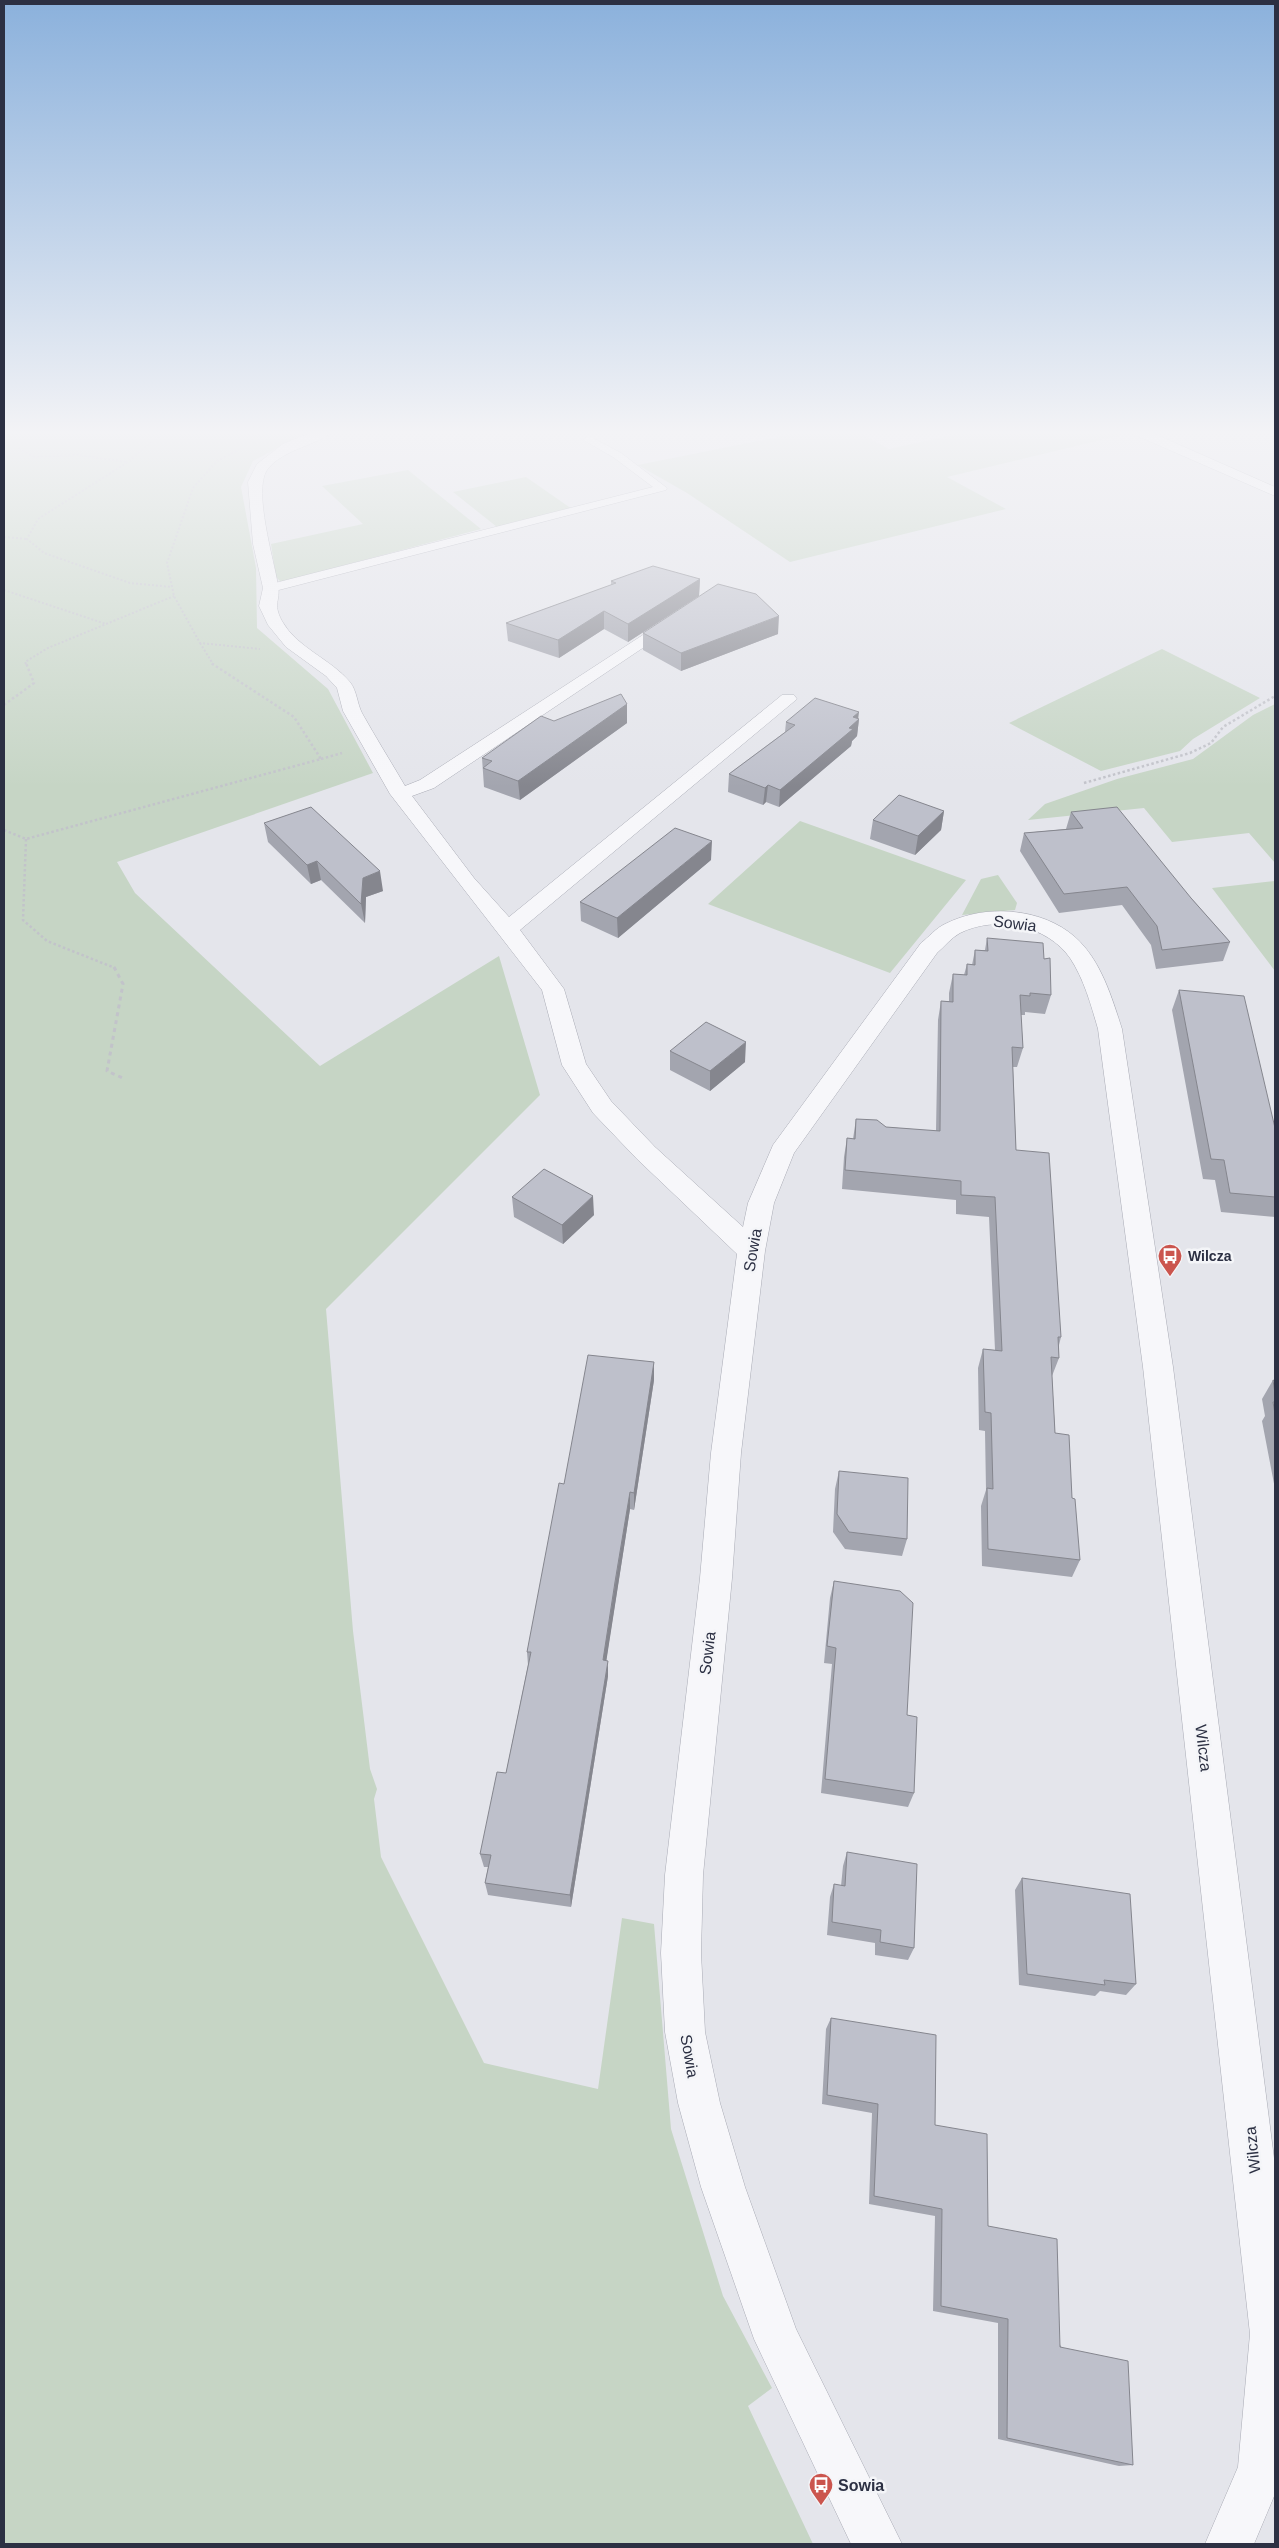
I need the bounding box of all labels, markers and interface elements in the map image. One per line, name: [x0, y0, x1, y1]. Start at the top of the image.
street label: Sowia: [992, 912, 1038, 935]
street label: Sowia: [740, 1227, 765, 1273]
bus stop icon: Wilcza: [1157, 1243, 1183, 1277]
place label: Wilcza: [1188, 1248, 1232, 1264]
street label: Sowia: [696, 1630, 719, 1676]
street label: Wilcza: [1192, 1724, 1215, 1773]
street label: Sowia: [677, 2033, 702, 2079]
street label: Wilcza: [1242, 2126, 1263, 2174]
bus stop icon: Sowia: [808, 2472, 834, 2506]
place label: Sowia: [838, 2477, 884, 2494]

